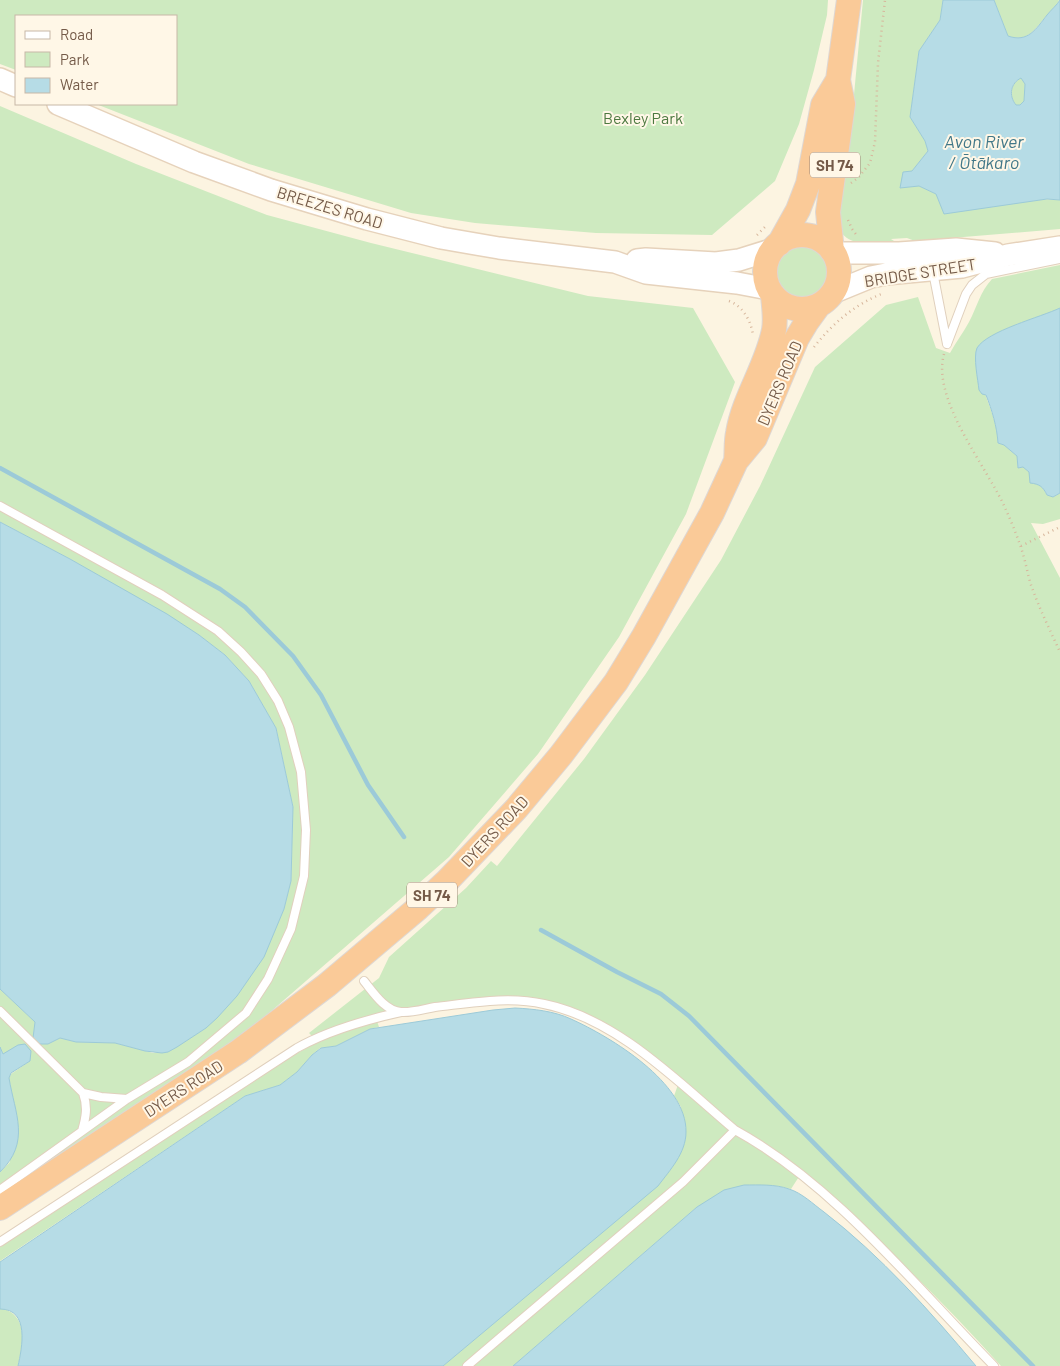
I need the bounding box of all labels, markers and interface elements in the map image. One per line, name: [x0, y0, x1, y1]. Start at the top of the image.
legend: [15, 15, 178, 105]
text: Road: [60, 25, 93, 43]
text: Park: [60, 50, 90, 68]
text: Water: [60, 75, 99, 93]
park label: Bexley Park: [603, 108, 683, 127]
water label: Avon River / Ōtākaro: [944, 130, 1024, 173]
road number: SH 74: [810, 152, 860, 178]
street label: BREEZES ROAD: [275, 182, 385, 232]
street label: BRIDGE STREET: [863, 254, 977, 290]
street label: DYERS ROAD: [753, 338, 805, 428]
street label: DYERS ROAD: [456, 792, 532, 870]
road number: SH 74: [407, 882, 457, 908]
street label: DYERS ROAD: [140, 1056, 226, 1120]

